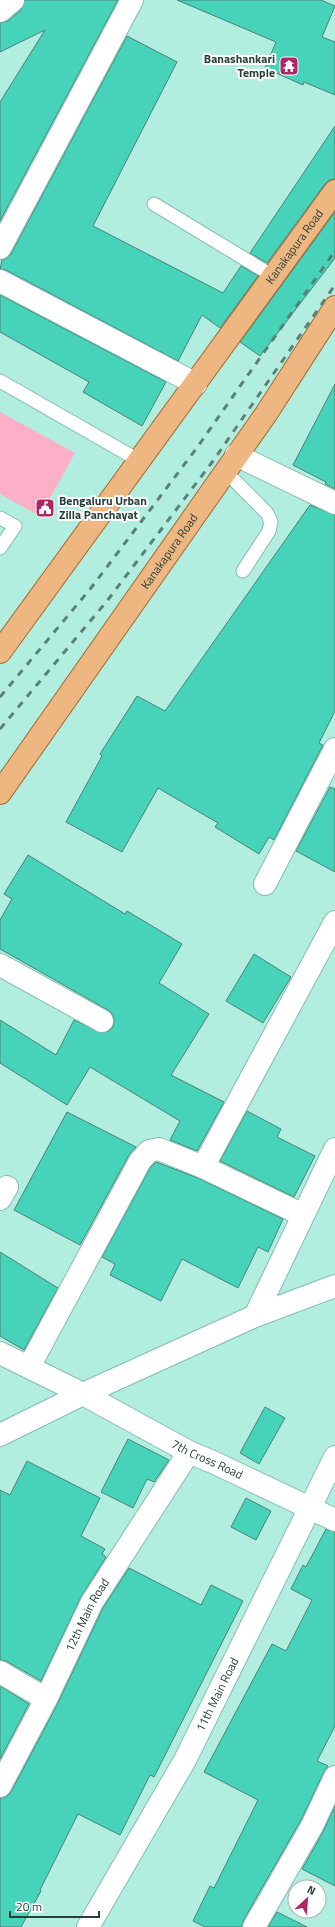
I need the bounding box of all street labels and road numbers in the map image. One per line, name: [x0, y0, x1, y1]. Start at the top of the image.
street label: Kanakapura Road: [260, 205, 328, 288]
street label: Kanakapura Road: [136, 510, 202, 593]
street label: 7th Cross Road: [168, 1434, 246, 1484]
street label: 12th Main Road: [60, 1574, 114, 1655]
street label: 11th Main Road: [190, 1654, 243, 1735]

